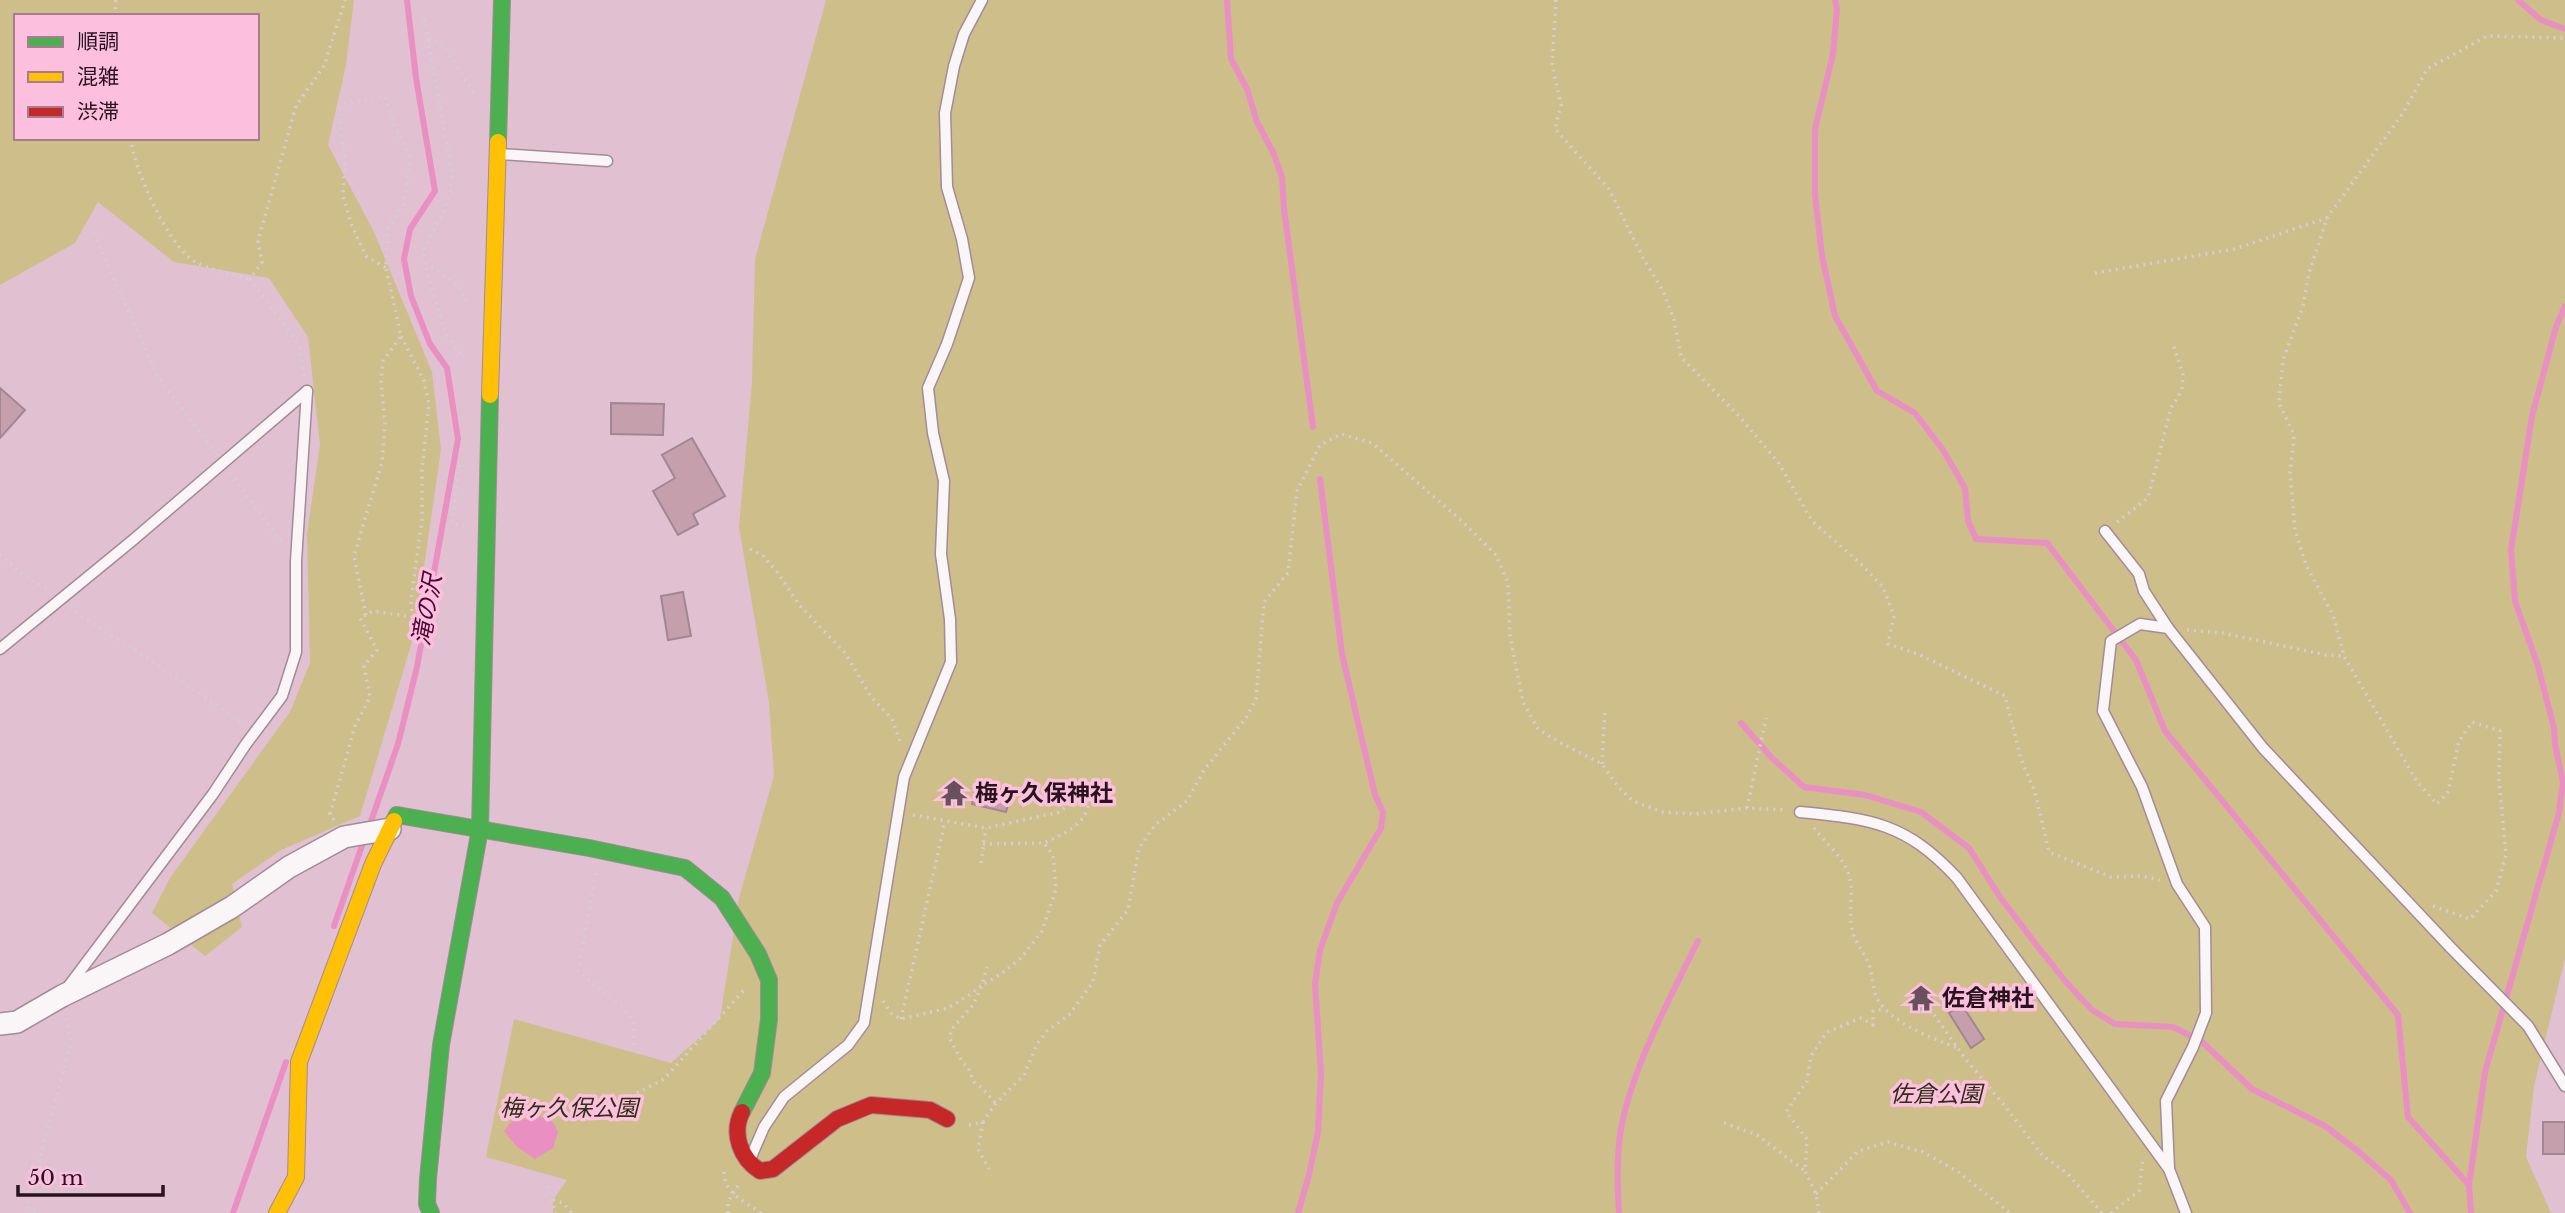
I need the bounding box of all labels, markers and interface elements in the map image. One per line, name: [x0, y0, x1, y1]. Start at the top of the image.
legend: [14, 14, 259, 140]
text: 順調: [77, 29, 119, 55]
text: 混雑: [77, 64, 119, 90]
text: 渋滞: [77, 99, 119, 125]
water label: 滝の沢: [406, 569, 448, 648]
temple icon: 梅ヶ久保神社: [939, 778, 969, 808]
place label: 梅ヶ久保神社: [975, 779, 1113, 807]
temple icon: 佐倉神社: [1906, 983, 1936, 1013]
place label: 佐倉神社: [1942, 984, 2034, 1012]
park label: 佐倉公園: [1890, 1080, 1985, 1108]
park label: 梅ヶ久保公園: [500, 1094, 641, 1122]
scale bar: [18, 1154, 163, 1198]
text: 50 m: [28, 1165, 84, 1191]

